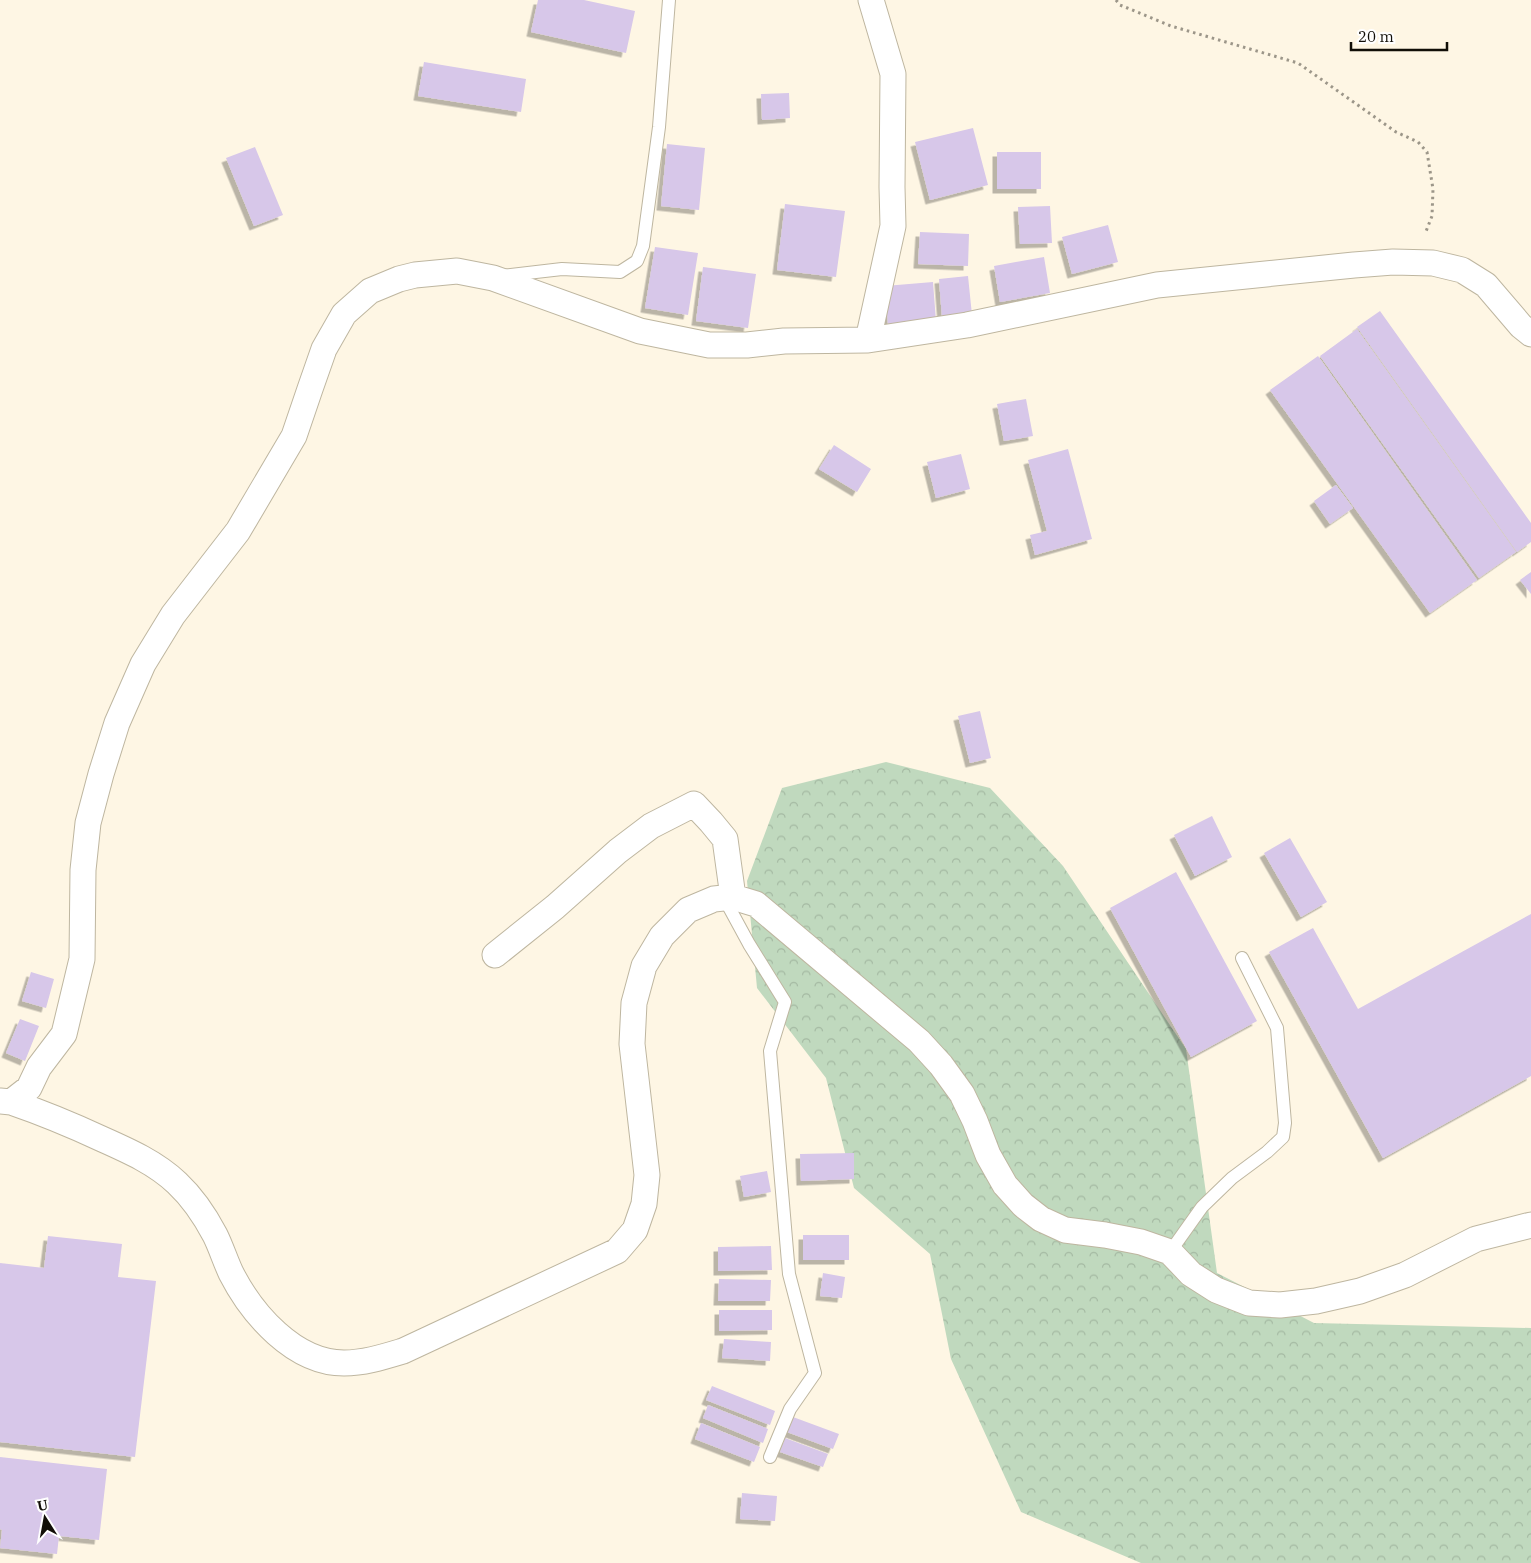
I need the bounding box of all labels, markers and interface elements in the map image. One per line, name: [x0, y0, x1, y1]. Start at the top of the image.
scale bar: [1351, 20, 1447, 52]
text: 20 m: [1358, 27, 1394, 46]
north arrow: [20, 1493, 70, 1543]
text: U: [36, 1495, 50, 1515]

